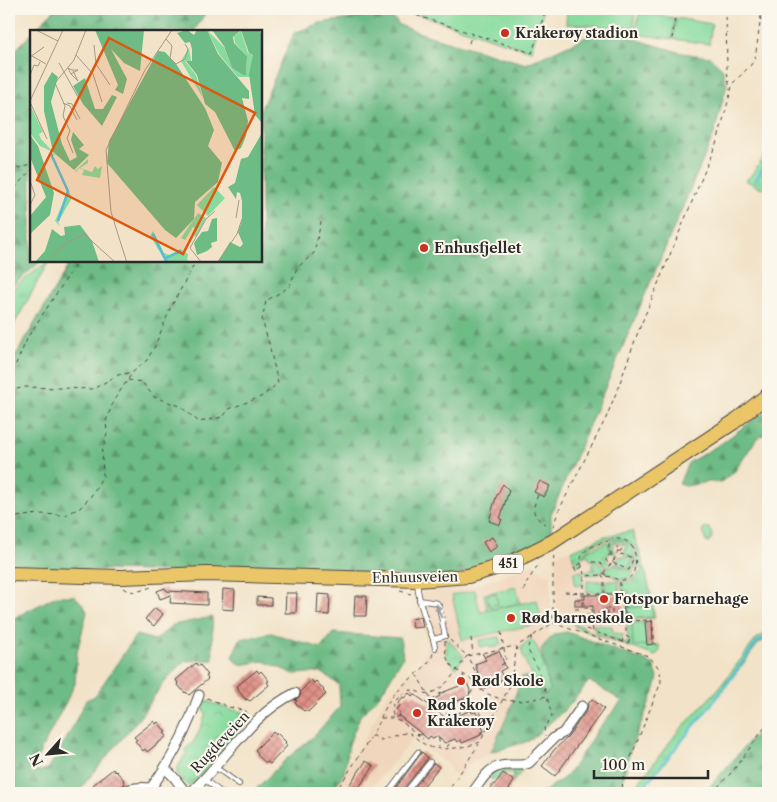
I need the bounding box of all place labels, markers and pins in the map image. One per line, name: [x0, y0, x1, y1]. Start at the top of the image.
place label: Kråkerøy stadion: [515, 24, 639, 42]
marker: Kråkerøy stadion: [499, 27, 511, 39]
place label: Enhusfjellet: [434, 239, 522, 257]
marker: Enhusfjellet: [418, 242, 430, 254]
place label: Fotspor barnehage: [614, 590, 749, 608]
marker: Fotspor barnehage: [598, 593, 610, 605]
place label: Rød barneskole: [521, 609, 633, 627]
marker: Rød barneskole: [505, 612, 517, 624]
place label: Rød Skole: [471, 672, 544, 690]
marker: Rød Skole: [455, 675, 467, 687]
place label: Rød skole Kråkerøy: [427, 696, 497, 730]
marker: Rød skole Kråkerøy: [411, 707, 423, 719]

